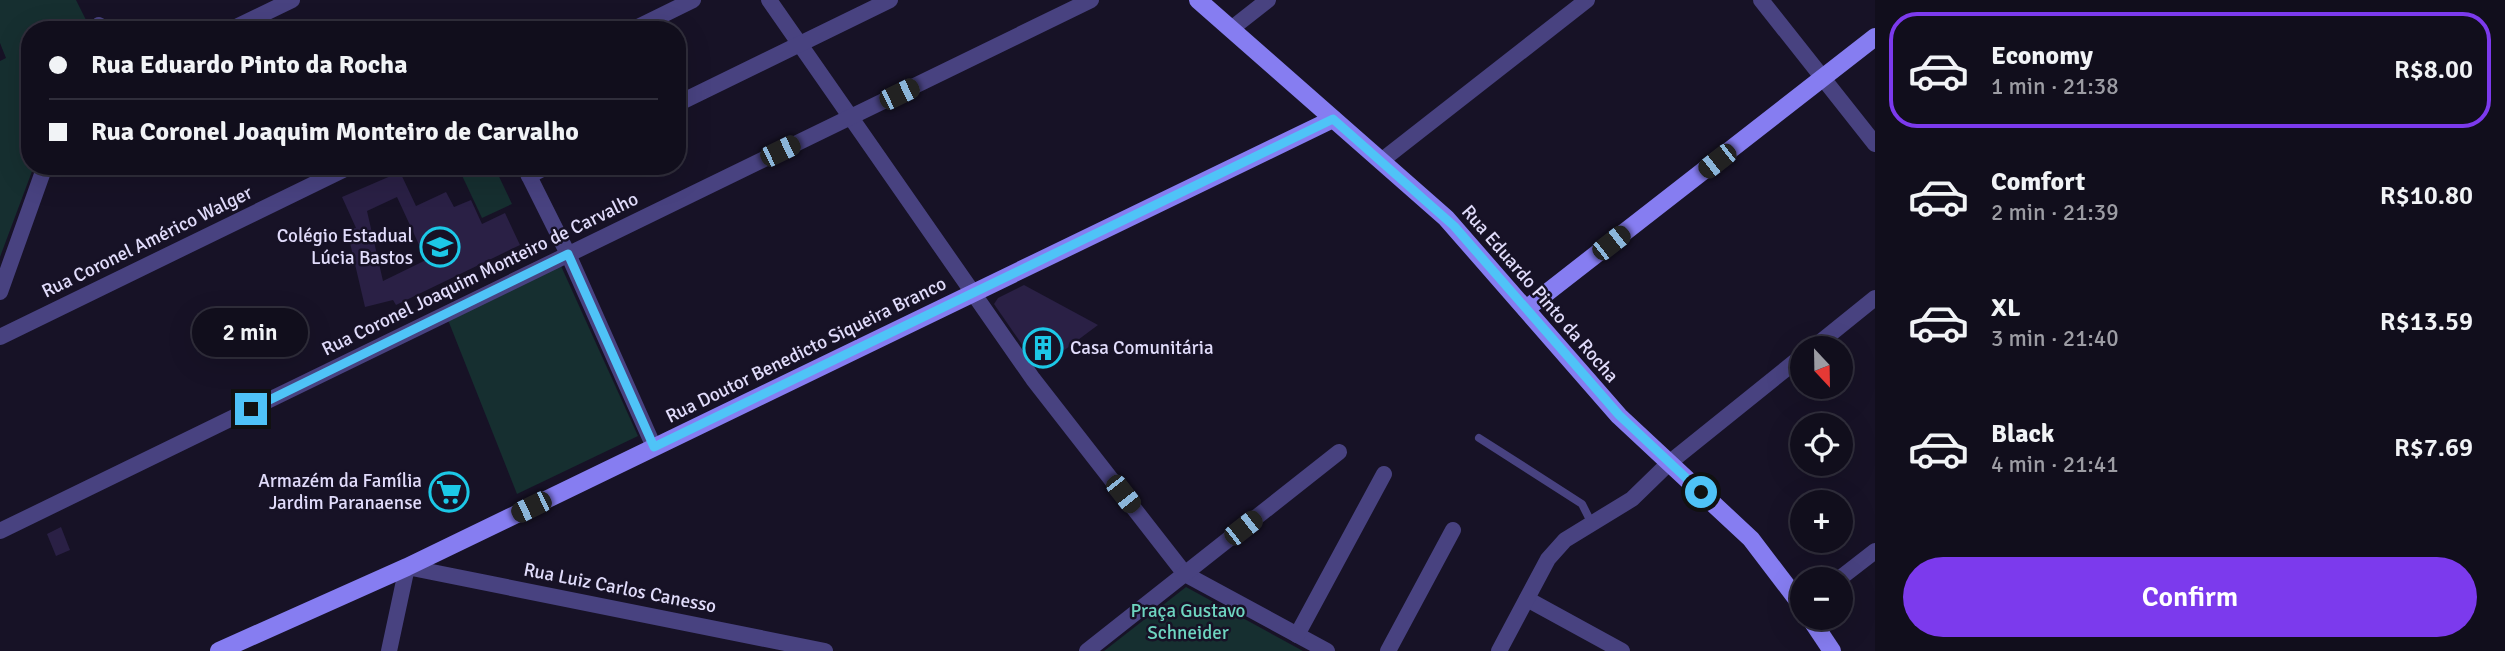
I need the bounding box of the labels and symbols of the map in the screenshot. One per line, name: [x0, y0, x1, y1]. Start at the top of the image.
car: [876, 75, 923, 113]
car: [757, 132, 804, 170]
car: [1694, 140, 1741, 182]
street label: Rua Coronel Américo Walger: [38, 181, 256, 303]
street label: Rua Coronel Joaquim Monteiro de Carvalho: [318, 187, 642, 361]
street label: Rua Eduardo Pinto da Rocha: [1456, 200, 1624, 388]
car: [1588, 222, 1635, 264]
place label: Colégio Estadual Lúcia Bastos: [277, 224, 413, 270]
school or university icon: Colégio Estadual Lúcia Bastos: [419, 226, 461, 268]
street label: Rua Doutor Benedicto Siqueira Branco: [662, 271, 950, 429]
callout: 2 min: [193, 308, 309, 356]
building icon: Casa Comunitária: [1022, 327, 1064, 369]
place label: Casa Comunitária: [1070, 336, 1214, 360]
north arrow: [1790, 336, 1853, 399]
route end: [235, 393, 267, 425]
place label: Armazém da Família Jardim Paranaense: [258, 469, 422, 515]
supermarket icon: Armazém da Família Jardim Paranaense: [428, 471, 470, 513]
car: [1102, 471, 1145, 517]
route start: [1685, 476, 1717, 508]
car: [508, 488, 555, 526]
car: [1220, 507, 1267, 549]
street label: Rua Luiz Carlos Canesso: [522, 558, 719, 618]
park label: Praça Gustavo Schneider: [1131, 599, 1246, 645]

